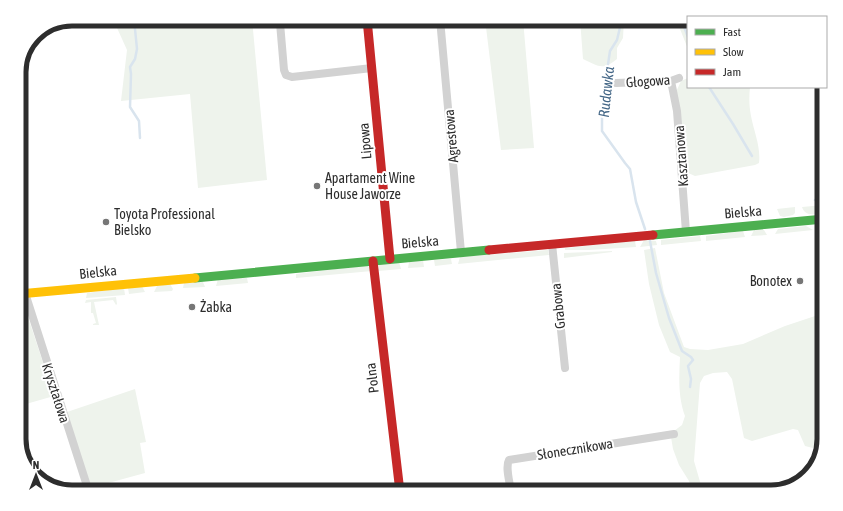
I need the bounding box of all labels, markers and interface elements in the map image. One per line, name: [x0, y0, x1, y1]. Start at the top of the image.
legend: [687, 16, 827, 88]
text: Fast: [723, 25, 741, 39]
text: Slow: [723, 45, 744, 59]
text: Jam: [723, 65, 741, 79]
water label: Rudawka: [595, 66, 617, 118]
street label: Głogowa: [625, 71, 671, 91]
street label: Agrestowa: [441, 109, 461, 163]
street label: Lipowa: [355, 122, 375, 160]
street label: Kasztanowa: [671, 125, 691, 187]
place label: Apartament Wine House Jaworze: [325, 170, 415, 202]
marker: Apartament Wine House Jaworze: [312, 181, 322, 191]
street label: Bielska: [724, 202, 762, 222]
place label: Toyota Professional Bielsko: [114, 206, 215, 238]
marker: Toyota Professional Bielsko: [101, 217, 111, 227]
street label: Bielska: [401, 232, 439, 252]
street label: Bielska: [78, 262, 118, 282]
place label: Bonotex: [750, 273, 792, 289]
marker: Bonotex: [795, 276, 805, 286]
street label: Grabowa: [548, 282, 568, 330]
place label: Żabka: [200, 299, 232, 315]
marker: Żabka: [187, 302, 197, 312]
street label: Kryształowa: [39, 361, 73, 425]
street label: Polna: [362, 362, 382, 394]
street label: Słonecznikowa: [536, 435, 614, 463]
north arrow: [16, 455, 56, 495]
text: N: [33, 459, 39, 471]

